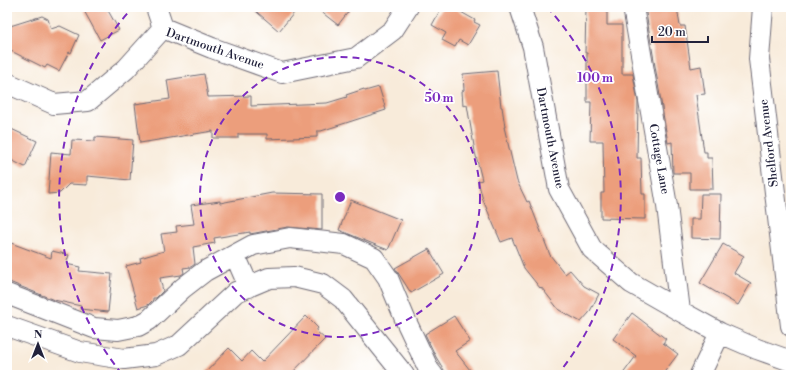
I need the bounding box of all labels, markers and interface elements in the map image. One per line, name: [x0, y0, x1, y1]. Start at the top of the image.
scale bar: [652, 18, 708, 44]
street label: Dartmouth Avenue: [164, 25, 266, 73]
text: 20 m: [658, 25, 686, 40]
text: 100 m: [577, 71, 613, 86]
street label: Dartmouth Avenue: [533, 86, 567, 190]
text: 50 m: [424, 91, 454, 106]
street label: Shelford Avenue: [756, 98, 782, 188]
street label: Cottage Lane: [645, 122, 673, 196]
centre of rings: [333, 190, 347, 204]
north arrow: [18, 324, 58, 364]
text: N: [34, 328, 43, 342]

